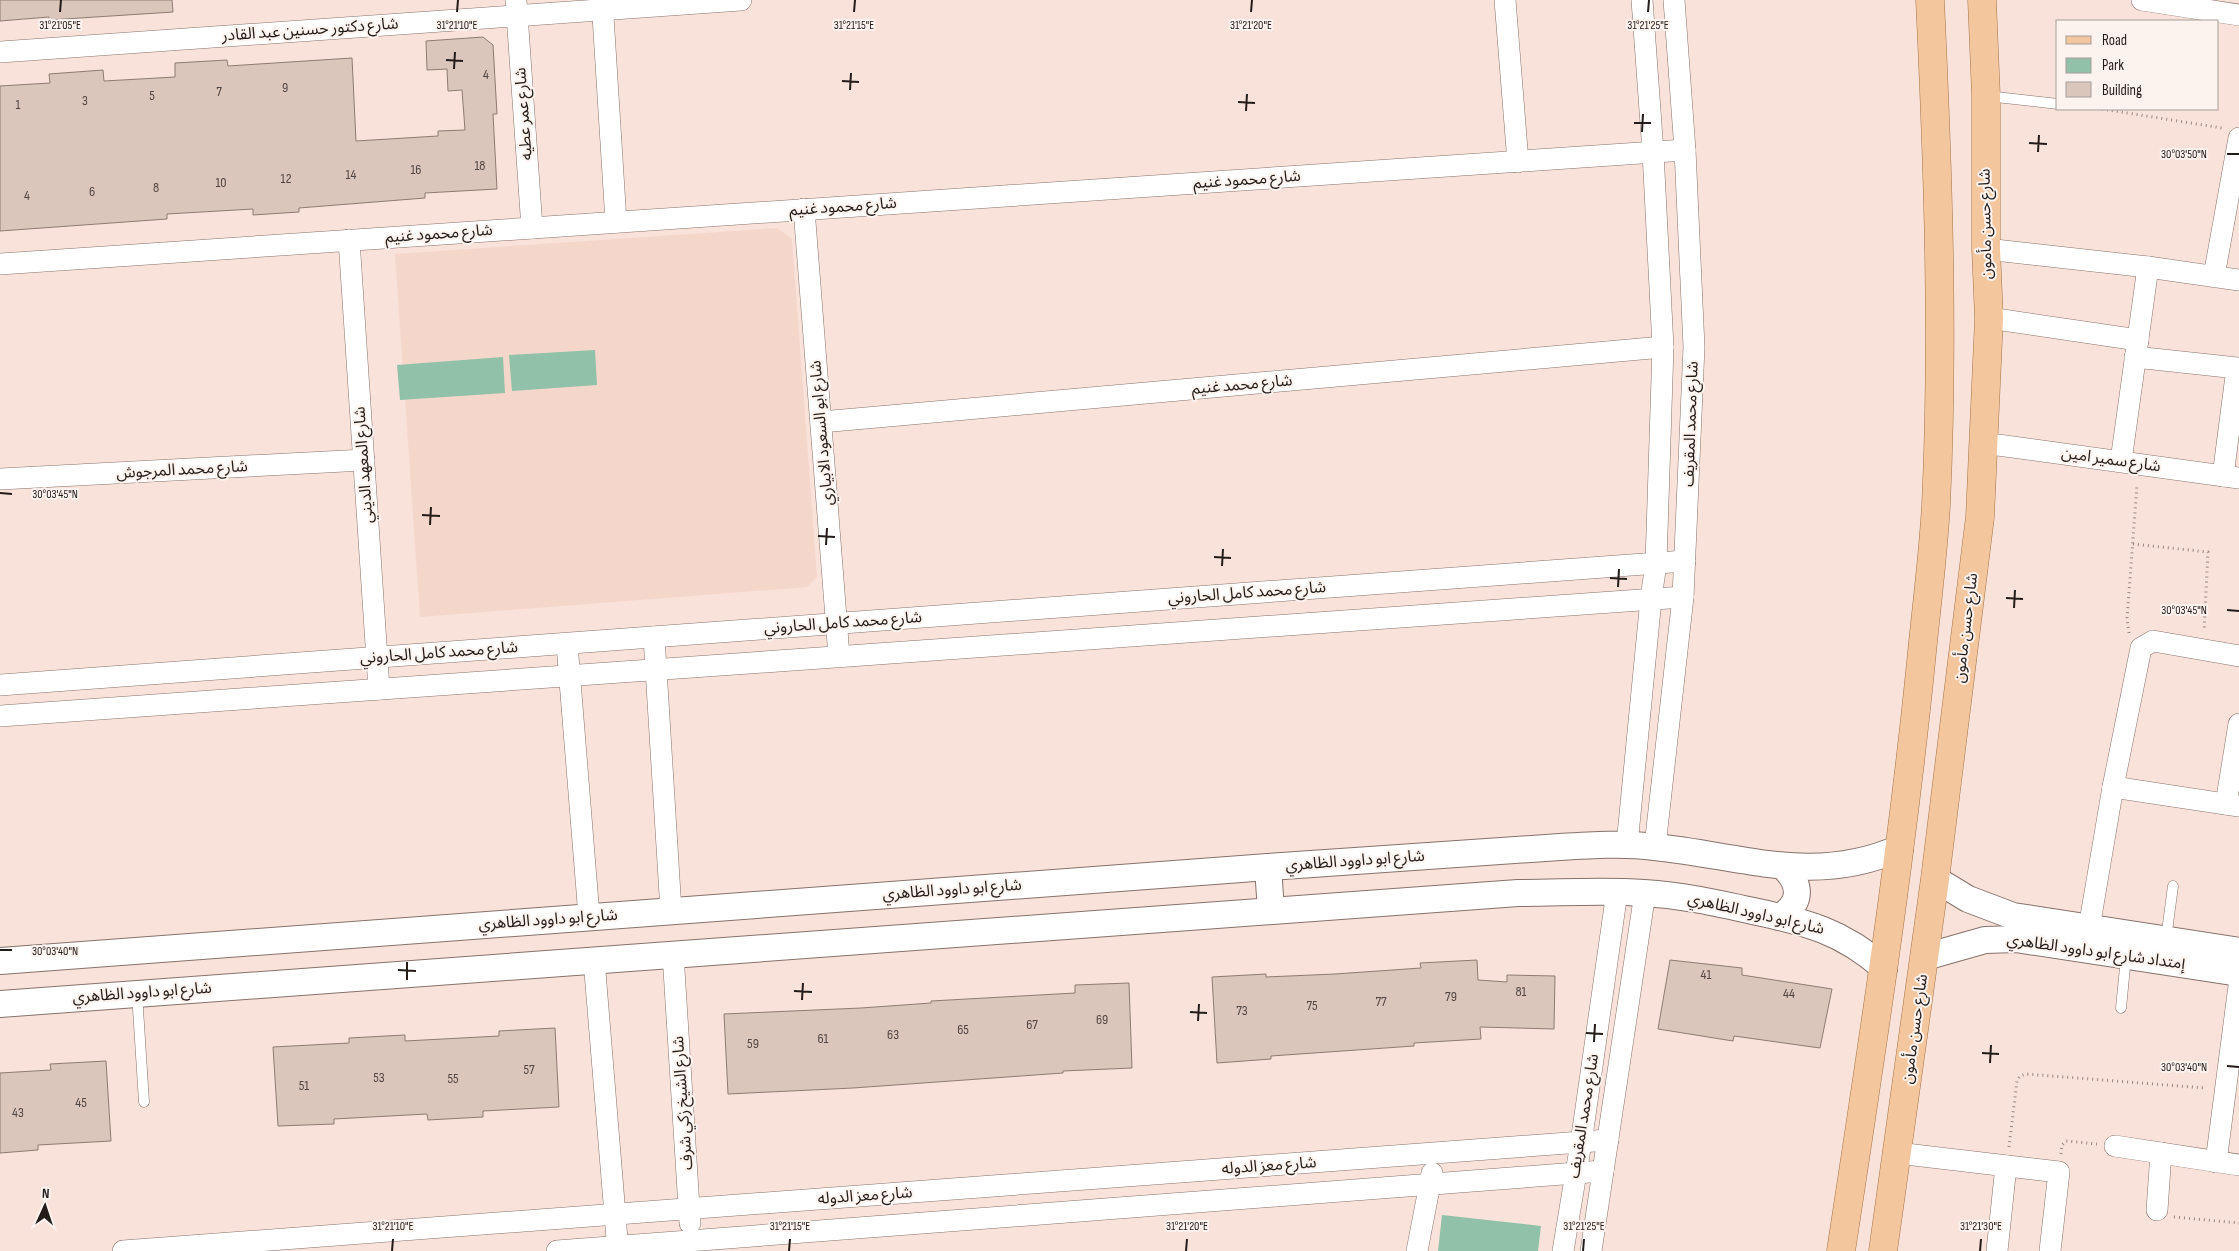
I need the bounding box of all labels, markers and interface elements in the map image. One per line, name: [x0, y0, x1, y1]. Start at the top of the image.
street label: شارع دكتور حسنين عبد القادر: [220, 14, 399, 48]
text: 31°21'05"E: [39, 18, 81, 33]
text: 31°21'10"E: [436, 18, 478, 33]
text: 31°21'15"E: [834, 18, 874, 33]
text: 31°21'20"E: [1230, 18, 1272, 33]
text: 31°21'25"E: [1627, 18, 1669, 33]
legend: [2056, 20, 2219, 110]
text: Road: [2102, 31, 2127, 50]
text: Park: [2102, 56, 2124, 75]
house number: 4: [483, 66, 489, 83]
street label: شارع عمر عطيه: [511, 67, 539, 161]
house number: 9: [282, 79, 288, 96]
text: Building: [2102, 81, 2142, 100]
house number: 7: [216, 83, 222, 100]
house number: 5: [149, 87, 155, 104]
house number: 3: [82, 92, 88, 109]
house number: 1: [16, 96, 21, 113]
text: 30°03'50"N: [2161, 147, 2207, 162]
house number: 18: [474, 157, 486, 174]
house number: 16: [410, 161, 422, 178]
house number: 14: [346, 166, 357, 183]
street label: شارع محمود غنيم: [1193, 167, 1302, 195]
street label: شارع حسن مأمون: [1975, 168, 1998, 280]
house number: 12: [281, 170, 292, 187]
house number: 10: [215, 174, 227, 191]
house number: 8: [153, 179, 159, 196]
house number: 6: [89, 183, 95, 200]
house number: 4: [24, 187, 30, 204]
street label: شارع محمود غنيم: [789, 194, 898, 222]
street label: شارع محمود غنيم: [385, 221, 494, 249]
street label: شارع ابو السعود الابياري: [806, 359, 840, 506]
street label: شارع محمد المقريف: [1679, 361, 1705, 487]
street label: شارع محمد غنيم: [1191, 371, 1293, 401]
street label: شارع المعهد الديني: [350, 406, 380, 524]
street label: شارع سمير امين: [2060, 444, 2162, 478]
street label: شارع محمد المرجوش: [116, 457, 248, 485]
text: 30°03'45"N: [32, 487, 78, 502]
street label: شارع حسن مأمون: [1949, 572, 1984, 684]
street label: شارع محمد كامل الحاروني: [1167, 578, 1327, 610]
text: 30°03'45"N: [2161, 603, 2207, 618]
street label: شارع محمد كامل الحاروني: [763, 608, 923, 640]
street label: شارع محمد كامل الحاروني: [359, 638, 519, 670]
street label: شارع ابو داوود الظاهري: [1285, 847, 1425, 877]
street label: شارع ابو داوود الظاهري: [882, 876, 1022, 906]
street label: شارع ابو داوود الظاهري: [1685, 889, 1826, 941]
street label: شارع ابو داوود الظاهري: [478, 906, 618, 936]
street label: إمتداد شارع ابو داوود الظاهري: [2005, 930, 2187, 976]
text: 30°03'40"N: [32, 944, 78, 959]
house number: 41: [1701, 966, 1711, 983]
street label: شارع حسن مأمون: [1897, 973, 1934, 1086]
street label: شارع ابو داوود الظاهري: [72, 979, 212, 1009]
house number: 81: [1515, 983, 1527, 1000]
house number: 44: [1783, 985, 1795, 1002]
house number: 79: [1445, 988, 1457, 1005]
house number: 77: [1375, 993, 1387, 1010]
house number: 75: [1306, 997, 1318, 1014]
house number: 73: [1236, 1002, 1248, 1019]
house number: 69: [1096, 1011, 1108, 1028]
house number: 67: [1026, 1016, 1038, 1033]
house number: 65: [957, 1021, 969, 1038]
house number: 63: [887, 1026, 899, 1043]
house number: 61: [817, 1030, 829, 1047]
street label: شارع الشيخ زكي شرف: [669, 1035, 699, 1171]
house number: 59: [747, 1035, 759, 1052]
street label: شارع محمد المقريف: [1565, 1052, 1605, 1180]
text: 30°03'40"N: [2161, 1060, 2207, 1075]
house number: 57: [523, 1061, 535, 1078]
house number: 53: [373, 1069, 385, 1086]
house number: 55: [447, 1070, 459, 1087]
house number: 51: [299, 1077, 309, 1094]
house number: 45: [75, 1094, 87, 1111]
house number: 43: [12, 1104, 24, 1121]
street label: شارع معز الدوله: [1221, 1153, 1317, 1181]
north arrow: [20, 1181, 70, 1231]
street label: شارع معز الدوله: [817, 1183, 913, 1211]
text: N: [41, 1185, 50, 1202]
text: 31°21'10"E: [372, 1219, 414, 1234]
text: 31°21'15"E: [770, 1219, 810, 1234]
text: 31°21'20"E: [1166, 1219, 1208, 1234]
text: 31°21'25"E: [1563, 1219, 1605, 1234]
text: 31°21'30"E: [1960, 1219, 2002, 1234]

